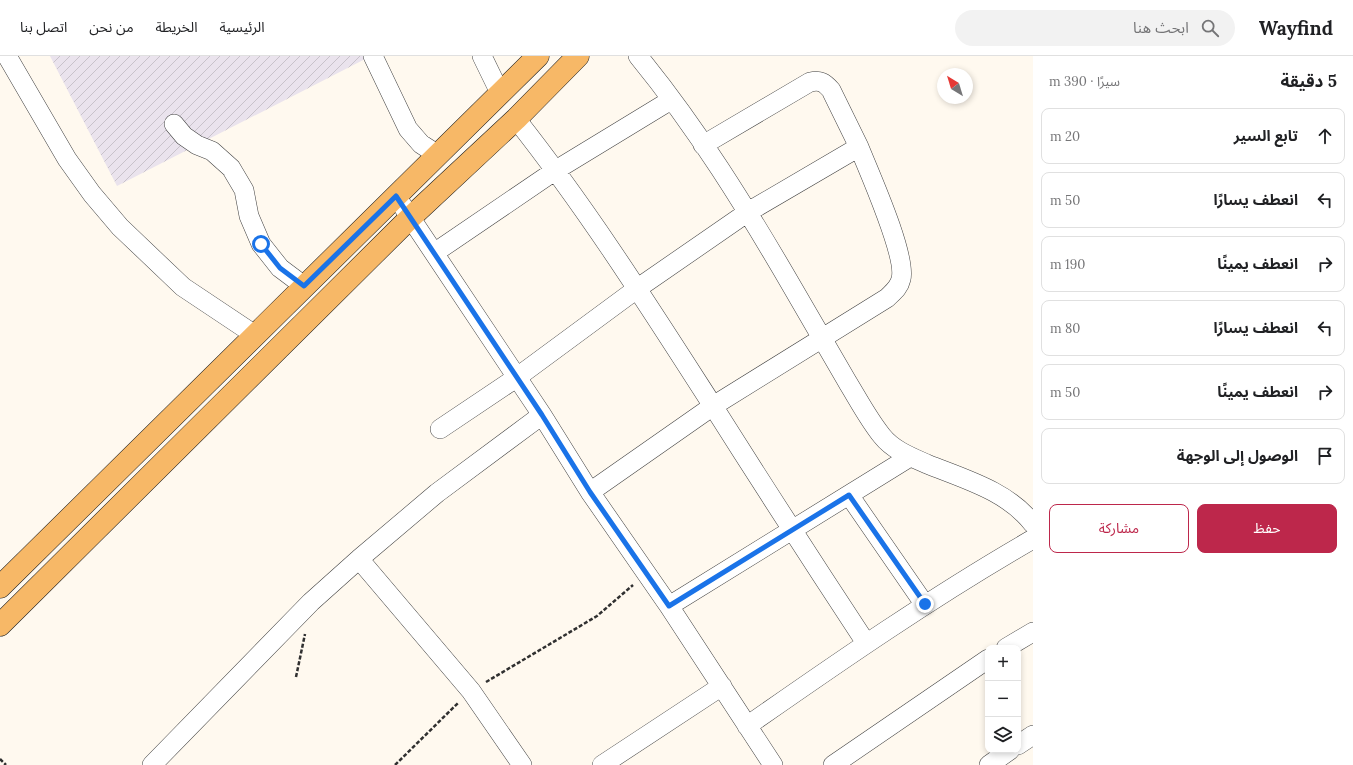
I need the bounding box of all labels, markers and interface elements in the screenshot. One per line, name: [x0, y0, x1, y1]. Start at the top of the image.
search box: [955, 10, 1235, 46]
text: Wayfind: [1259, 16, 1333, 40]
icon: search: [1199, 17, 1221, 39]
text: اتصل بنا: [20, 18, 67, 36]
text: من نحن: [89, 18, 134, 36]
text: الخريطة: [156, 18, 197, 36]
text: الرئيسية: [219, 18, 264, 36]
text: ابحث هنا: [1133, 18, 1189, 37]
north arrow: [937, 68, 973, 104]
text: 5 دقيقة: [1281, 70, 1337, 92]
text: سيرًا · 390 m: [1049, 73, 1120, 90]
icon: ahead: [1314, 125, 1336, 147]
text: تابع السير: [1234, 126, 1298, 145]
text: 20 m: [1050, 128, 1080, 145]
icon: left: [1314, 189, 1336, 211]
text: انعطف يسارًا: [1213, 190, 1298, 209]
text: 50 m: [1050, 192, 1080, 209]
route start: [252, 235, 270, 253]
icon: right: [1314, 253, 1336, 275]
text: انعطف يمينًا: [1217, 254, 1298, 273]
text: 190 m: [1050, 256, 1085, 273]
icon: left: [1314, 317, 1336, 339]
text: انعطف يسارًا: [1213, 318, 1298, 337]
text: 80 m: [1050, 320, 1080, 337]
icon: right: [1314, 381, 1336, 403]
text: انعطف يمينًا: [1217, 382, 1298, 401]
text: 50 m: [1050, 384, 1080, 401]
icon: arrive: [1314, 445, 1336, 467]
text: الوصول إلى الوجهة: [1177, 446, 1298, 465]
button: مشاركة: [1049, 504, 1189, 553]
button: حفظ: [1197, 504, 1337, 553]
route end: [916, 595, 934, 613]
map controls: [985, 645, 1021, 753]
button: +: [985, 645, 1021, 681]
button: −: [985, 681, 1021, 717]
button: layers: [985, 717, 1021, 753]

